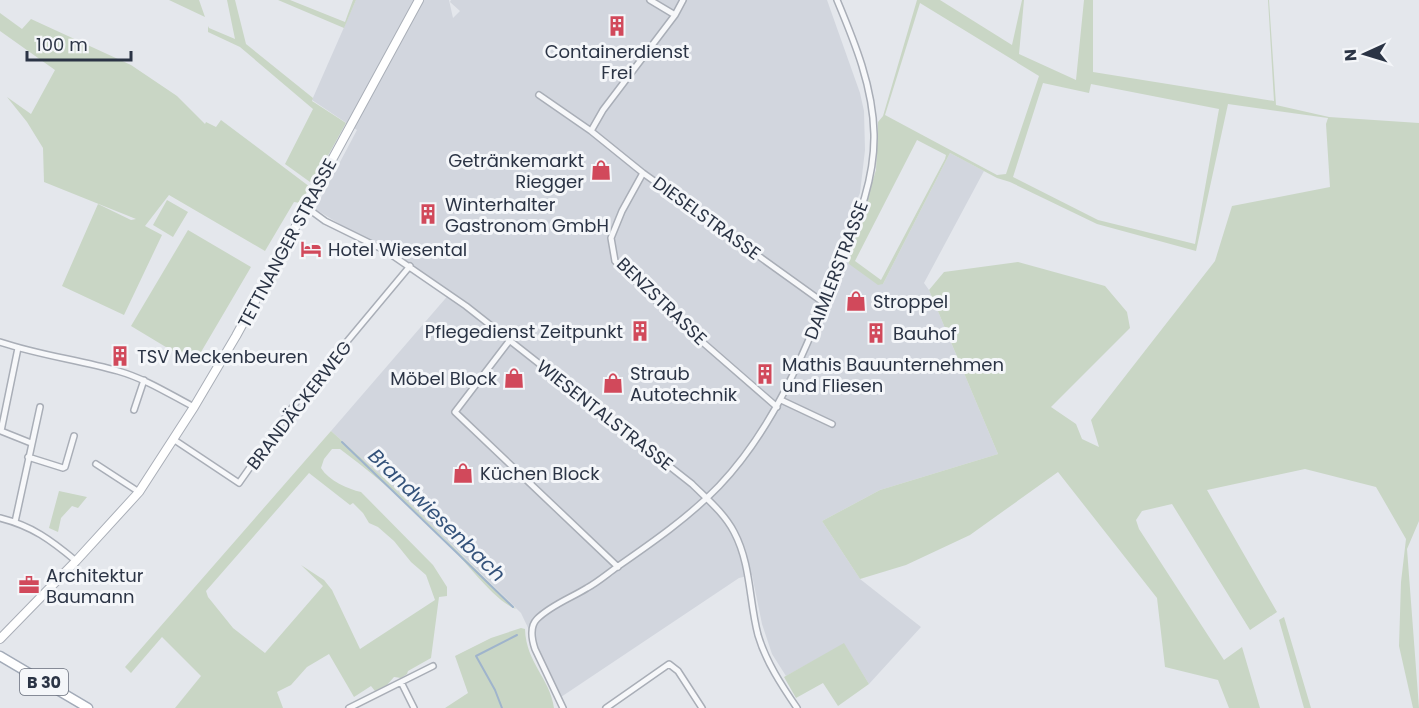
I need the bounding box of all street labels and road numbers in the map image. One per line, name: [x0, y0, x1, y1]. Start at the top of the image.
street label: TETTNANGER STRASSE: [232, 154, 342, 332]
street label: DIESELSTRASSE: [648, 170, 766, 266]
street label: DAIMLERSTRASSE: [798, 197, 874, 343]
street label: BENZSTRASSE: [611, 252, 713, 350]
street label: BRANDÄCKERWEG: [241, 335, 357, 475]
street label: WIESENTALSTRASSE: [531, 354, 679, 476]
road number: B 30: [20, 669, 68, 695]

